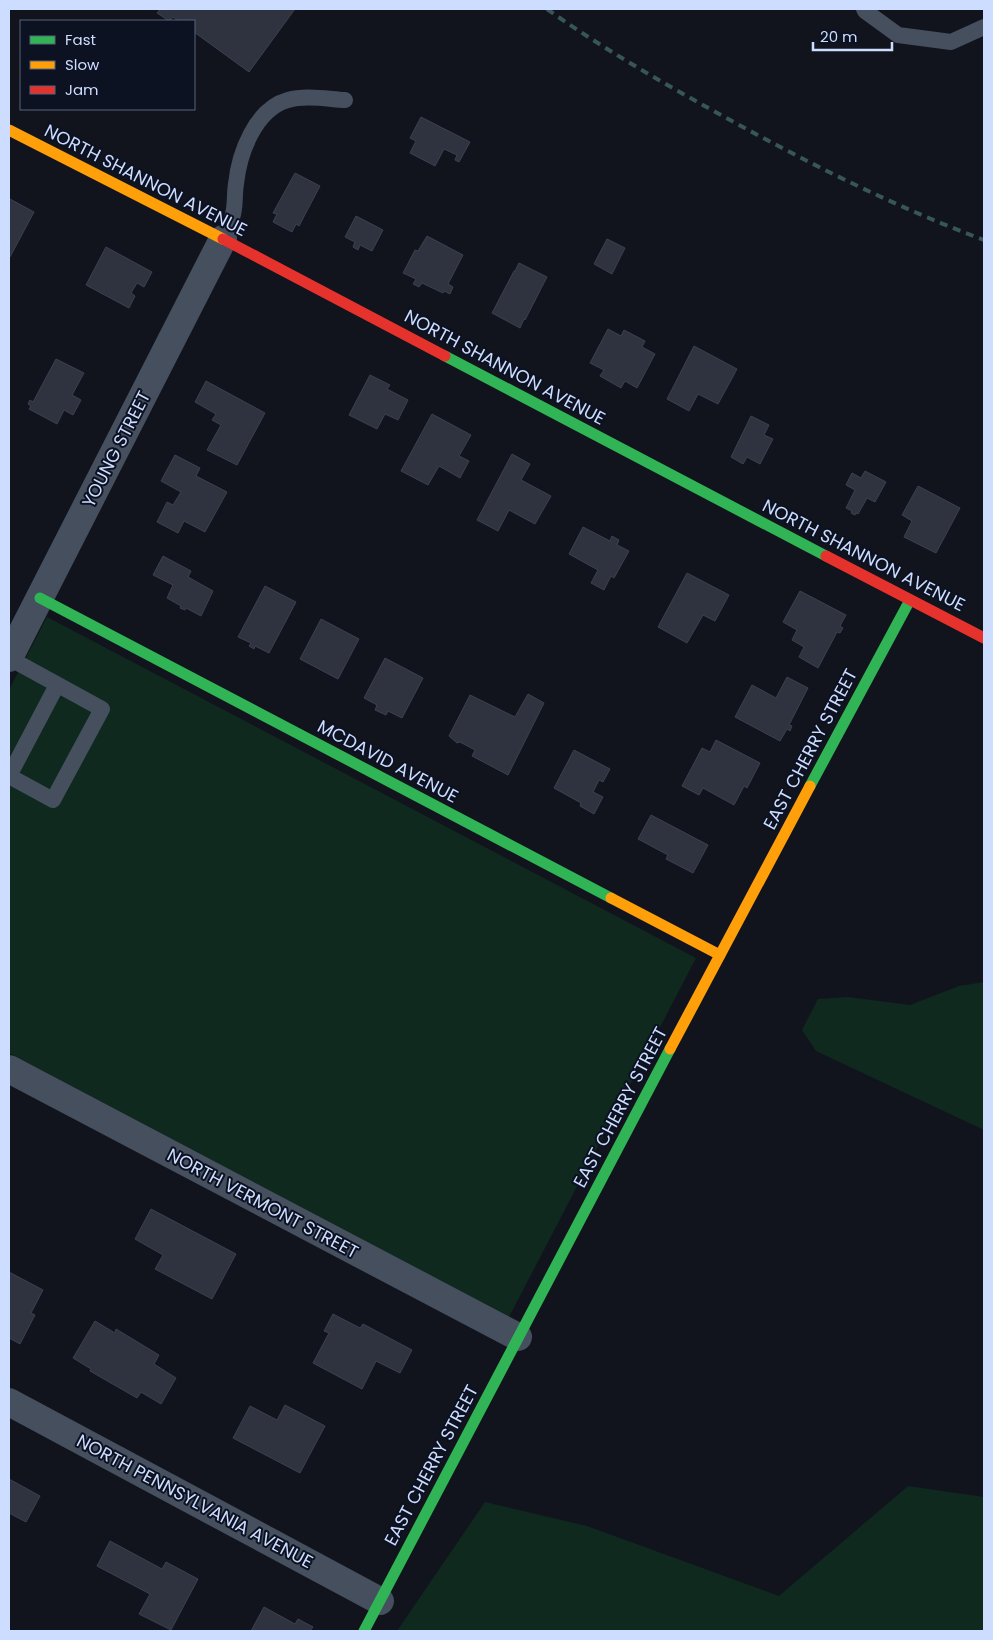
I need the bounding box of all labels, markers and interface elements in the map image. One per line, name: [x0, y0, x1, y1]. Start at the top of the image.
legend: [20, 20, 195, 110]
scale bar: [813, 20, 892, 52]
text: 20 m: [820, 26, 858, 47]
text: Fast: [65, 29, 96, 50]
text: Slow: [65, 54, 100, 75]
text: Jam: [65, 79, 99, 100]
street label: NORTH SHANNON AVENUE: [40, 118, 252, 242]
street label: NORTH SHANNON AVENUE: [400, 303, 610, 431]
street label: YOUNG STREET: [76, 386, 156, 512]
street label: NORTH SHANNON AVENUE: [758, 493, 970, 617]
street label: EAST CHERRY STREET: [757, 664, 863, 834]
street label: MCDAVID AVENUE: [313, 713, 463, 809]
street label: EAST CHERRY STREET: [567, 1022, 673, 1192]
street label: NORTH VERMONT STREET: [163, 1142, 363, 1264]
street label: EAST CHERRY STREET: [378, 1380, 484, 1550]
street label: NORTH PENNSYLVANIA AVENUE: [72, 1428, 318, 1574]

